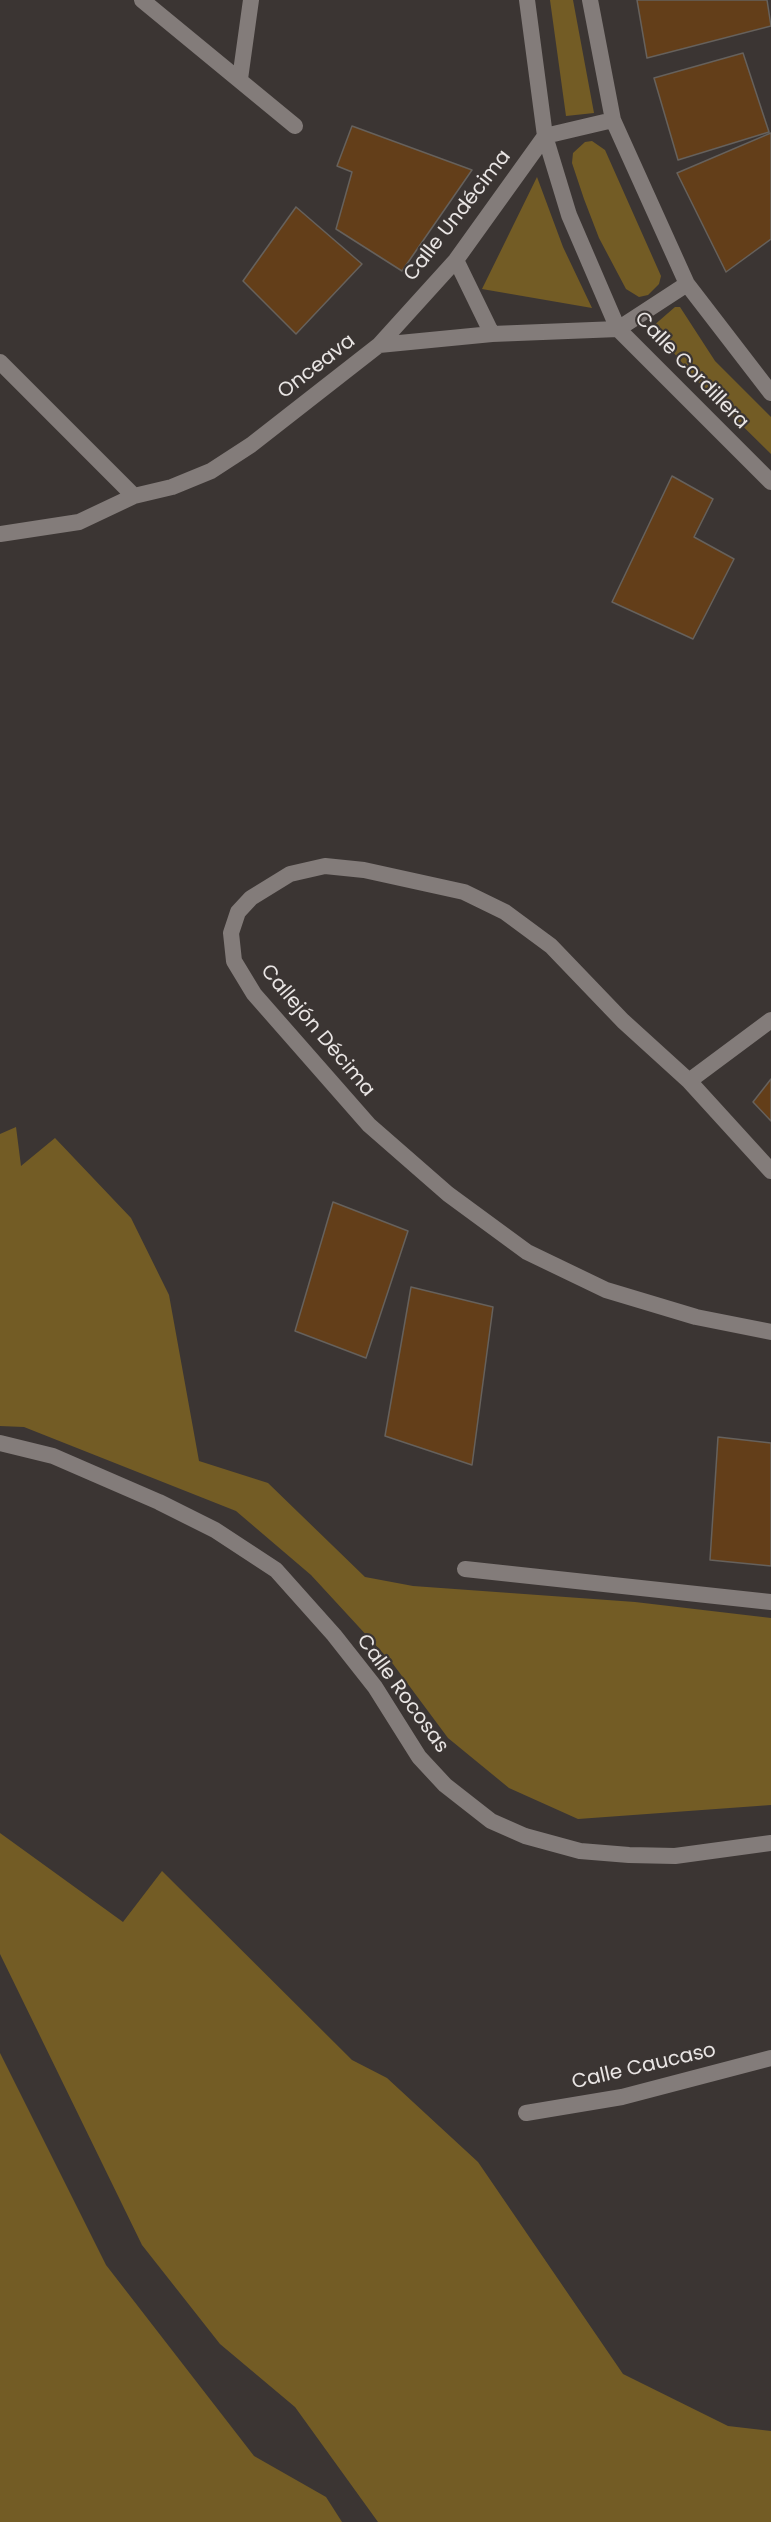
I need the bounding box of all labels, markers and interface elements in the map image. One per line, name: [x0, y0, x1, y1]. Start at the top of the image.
street label: Calle Undécima: [399, 146, 517, 286]
street label: Calle Cordillera: [629, 307, 753, 435]
street label: Onceava: [274, 329, 360, 405]
street label: Callejón Décima: [255, 960, 379, 1102]
street label: Calle Rocosas: [351, 1630, 453, 1758]
street label: Calle Caucaso: [570, 2039, 718, 2095]

